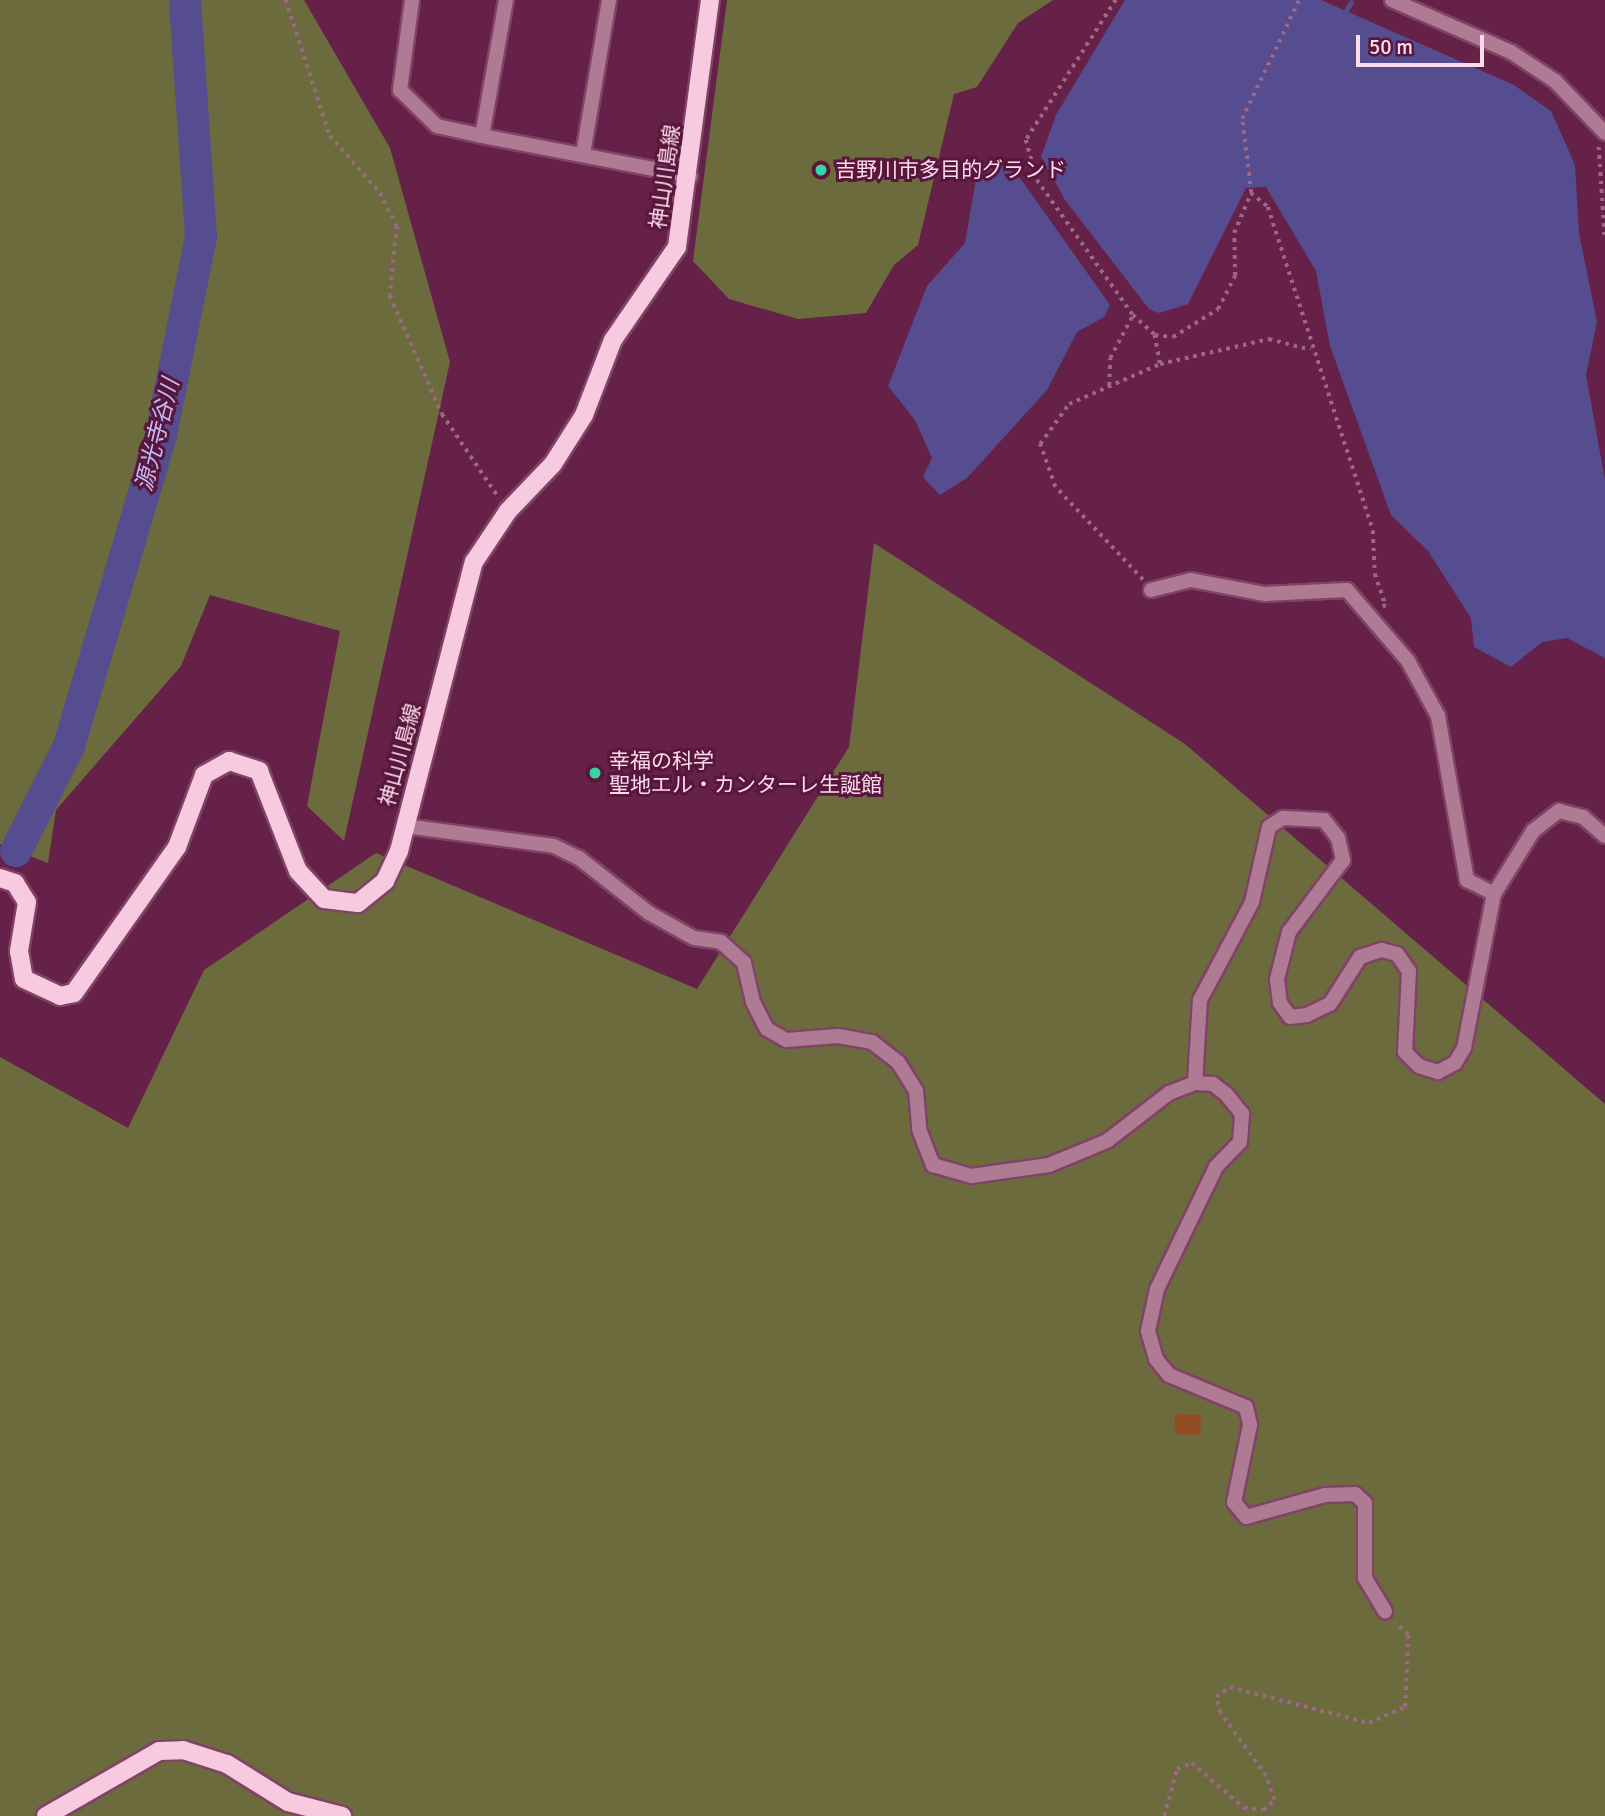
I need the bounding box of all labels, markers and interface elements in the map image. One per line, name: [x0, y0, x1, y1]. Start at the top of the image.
scale bar: [1360, 21, 1488, 65]
text: 50 m: [1369, 34, 1413, 60]
street label: 神山川島線: [645, 123, 685, 231]
place label: 吉野川市多目的グランド: [835, 157, 1066, 183]
marker: 吉野川市多目的グランド: [813, 162, 829, 178]
water label: 源光寺谷川: [131, 376, 185, 494]
street label: 神山川島線: [374, 701, 426, 809]
place label: 幸福の科学 聖地エル・カンターレ生誕館: [609, 748, 882, 798]
marker: 幸福の科学 聖地エル・カンターレ生誕館: [587, 765, 603, 781]

